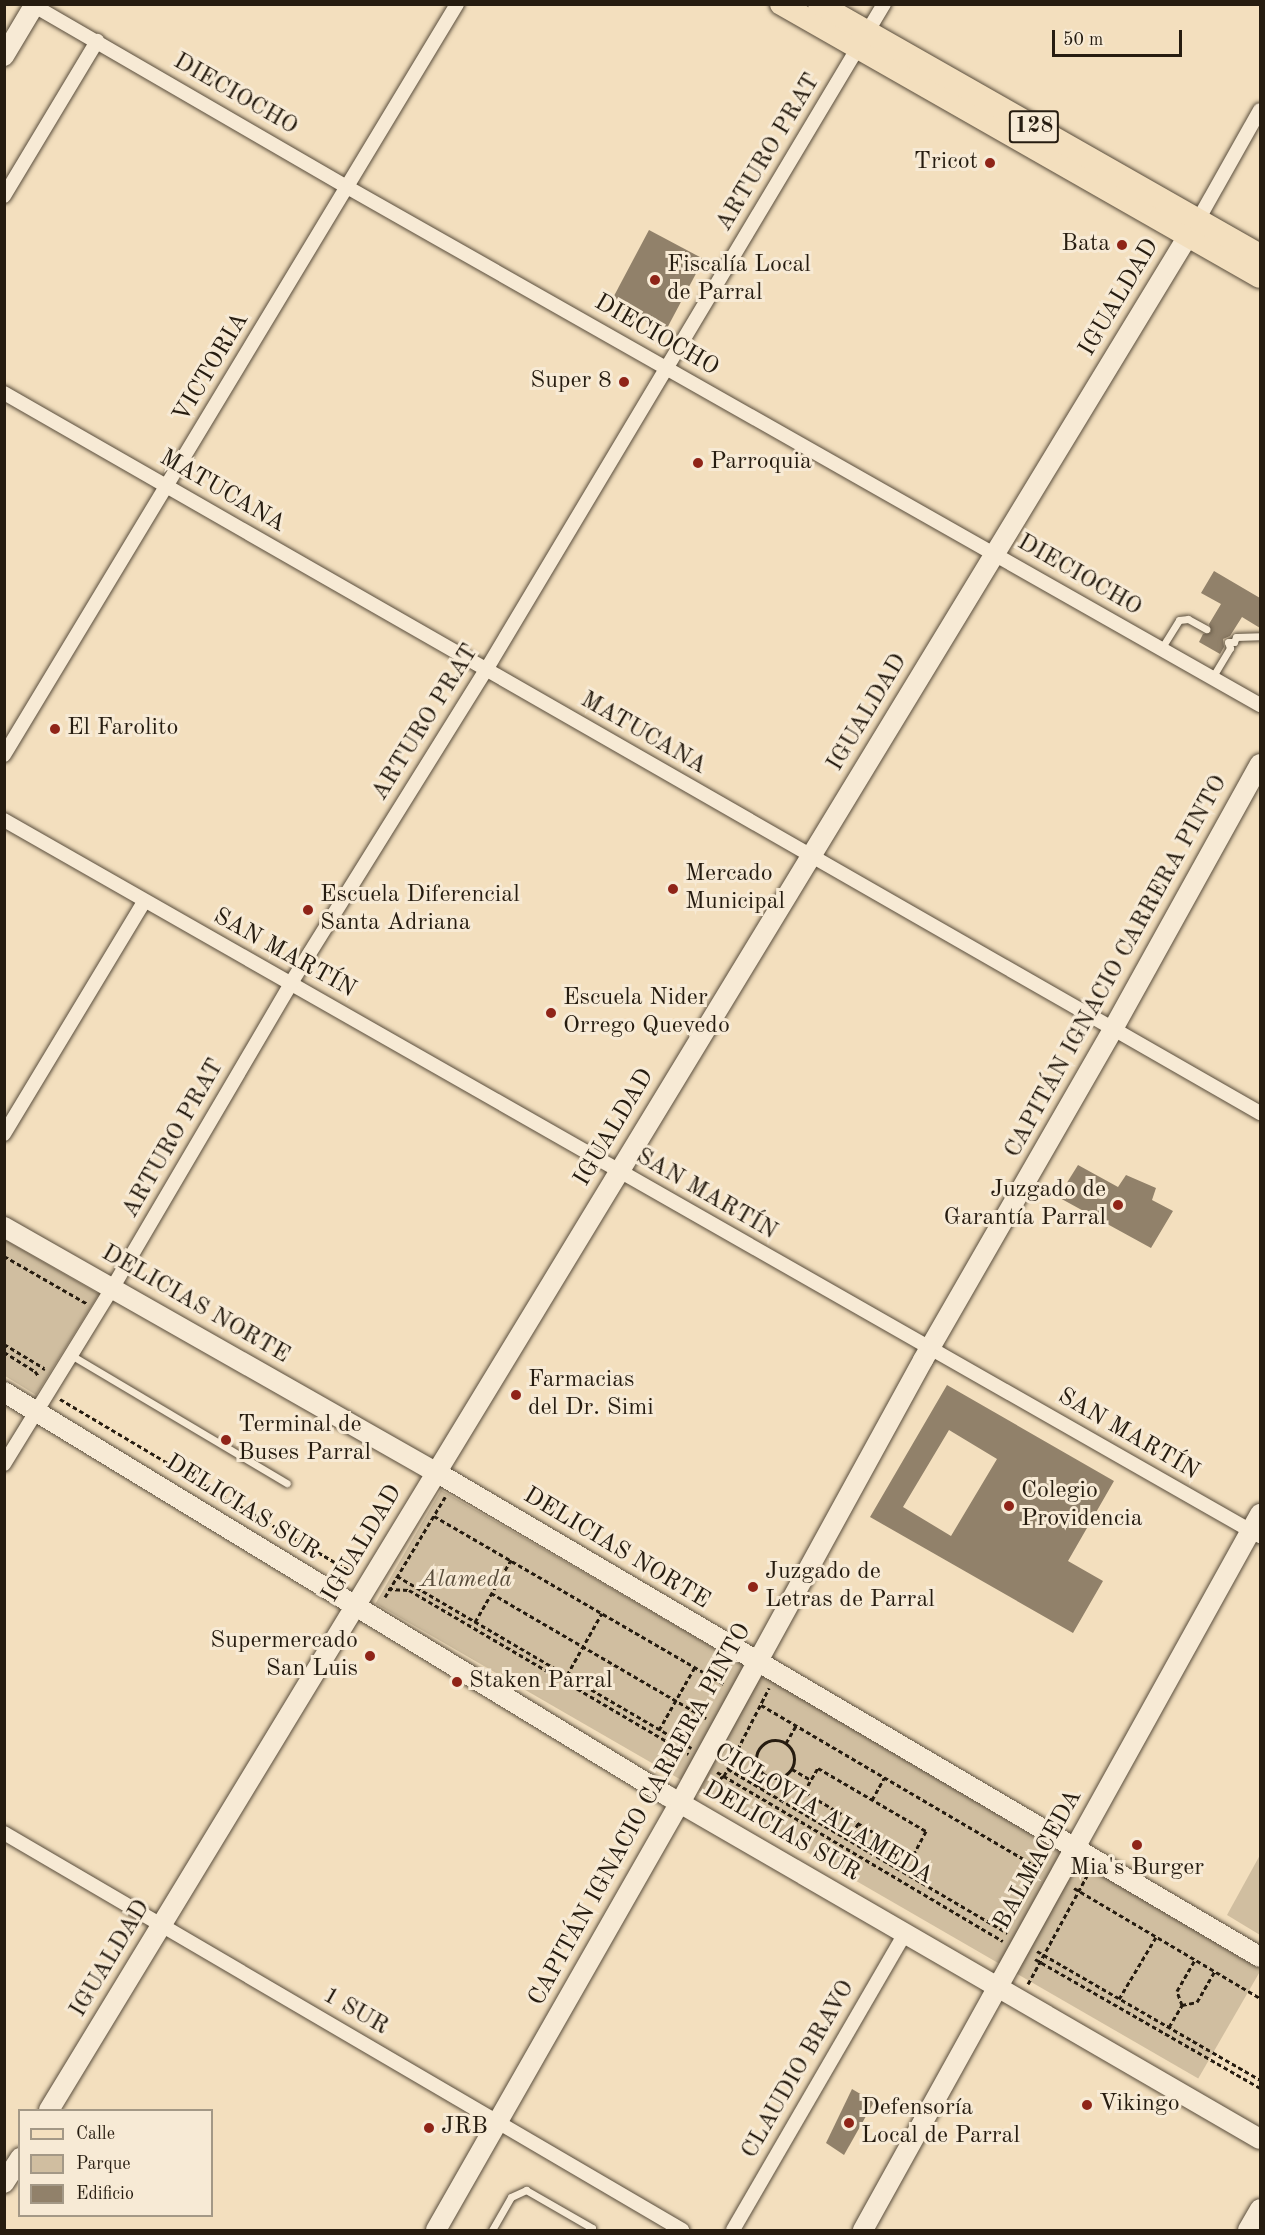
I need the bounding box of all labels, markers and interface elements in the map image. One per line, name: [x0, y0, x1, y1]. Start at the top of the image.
scale bar: [1055, 18, 1186, 56]
text: 50 m: [1063, 31, 1103, 49]
street label: DIECIOCHO: [168, 48, 302, 142]
street label: ARTURO PRAT: [711, 69, 827, 237]
road number: 128: [1008, 108, 1060, 146]
place label: Tricot: [914, 149, 978, 177]
marker: Tricot: [983, 156, 997, 170]
place label: Bata: [1061, 231, 1110, 259]
street label: IGUALDAD: [1074, 234, 1166, 362]
marker: Bata: [1115, 238, 1129, 252]
place label: Fiscalía Local de Parral: [667, 252, 811, 308]
marker: Fiscalía Local de Parral: [648, 273, 662, 287]
street label: DIECIOCHO: [589, 289, 723, 383]
street label: VICTORIA: [168, 308, 256, 428]
place label: Super 8: [530, 368, 612, 396]
marker: Super 8: [617, 375, 631, 389]
street label: MATUCANA: [154, 444, 290, 540]
place label: Parroquia: [710, 449, 812, 477]
marker: Parroquia: [691, 456, 705, 470]
street label: DIECIOCHO: [1012, 529, 1146, 623]
street label: ARTURO PRAT: [366, 639, 486, 807]
street label: IGUALDAD: [822, 649, 914, 777]
street label: MATUCANA: [575, 686, 711, 782]
place label: El Farolito: [67, 715, 178, 743]
marker: El Farolito: [48, 722, 62, 736]
street label: CAPITÁN IGNACIO CARRERA PINTO: [999, 771, 1235, 1163]
place label: Mercado Municipal: [685, 861, 785, 917]
place label: Escuela Diferencial Santa Adriana: [320, 882, 520, 938]
marker: Mercado Municipal: [666, 882, 680, 896]
street label: SAN MARTÍN: [208, 903, 360, 1005]
marker: Escuela Diferencial Santa Adriana: [301, 903, 315, 917]
place label: Escuela Nider Orrego Quevedo: [563, 985, 730, 1041]
marker: Escuela Nider Orrego Quevedo: [544, 1006, 558, 1020]
street label: ARTURO PRAT: [117, 1054, 231, 1224]
street label: IGUALDAD: [569, 1064, 661, 1192]
street label: SAN MARTÍN: [630, 1143, 782, 1247]
place label: Juzgado de Garantía Parral: [944, 1177, 1106, 1233]
marker: Juzgado de Garantía Parral: [1111, 1198, 1125, 1212]
street label: DELICIAS NORTE: [96, 1239, 294, 1371]
place label: Farmacias del Dr. Simi: [528, 1367, 654, 1423]
street label: SAN MARTÍN: [1052, 1383, 1204, 1487]
marker: Farmacias del Dr. Simi: [509, 1388, 523, 1402]
place label: Terminal de Buses Parral: [238, 1412, 371, 1468]
marker: Terminal de Buses Parral: [219, 1433, 233, 1447]
street label: DELICIAS SUR: [160, 1449, 324, 1567]
place label: Colegio Providencia: [1021, 1478, 1143, 1534]
street label: IGUALDAD: [317, 1480, 409, 1608]
street label: DELICIAS NORTE: [518, 1482, 714, 1616]
marker: Colegio Providencia: [1002, 1499, 1016, 1513]
place label: Juzgado de Letras de Parral: [765, 1559, 935, 1615]
park label: Alameda: [420, 1567, 512, 1595]
marker: Juzgado de Letras de Parral: [746, 1580, 760, 1594]
street label: CAPITÁN IGNACIO CARRERA PINTO: [523, 1619, 759, 2011]
place label: Supermercado San Luis: [210, 1628, 358, 1684]
marker: Supermercado San Luis: [363, 1649, 377, 1663]
place label: Staken Parral: [469, 1668, 612, 1696]
marker: Staken Parral: [450, 1675, 464, 1689]
street label: CICLOVIA ALAMEDA: [708, 1738, 938, 1892]
street label: DELICIAS SUR: [697, 1775, 865, 1889]
street label: BALMACEDA: [989, 1785, 1089, 1935]
marker: Mia's Burger: [1130, 1838, 1144, 1852]
place label: Mia's Burger: [1070, 1855, 1204, 1883]
street label: IGUALDAD: [65, 1895, 157, 2023]
street label: CLAUDIO BRAVO: [736, 1976, 862, 2164]
street label: 1 SUR: [317, 1982, 393, 2042]
place label: Vikingo: [1099, 2091, 1180, 2119]
place label: Defensoría Local de Parral: [861, 2095, 1020, 2151]
marker: Vikingo: [1080, 2098, 1094, 2112]
legend: [18, 2109, 213, 2217]
place label: JRB: [441, 2114, 488, 2142]
marker: Defensoría Local de Parral: [842, 2116, 856, 2130]
marker: JRB: [422, 2121, 436, 2135]
text: Calle: [76, 2125, 115, 2143]
text: Parque: [76, 2155, 131, 2173]
text: Edificio: [76, 2185, 134, 2203]

